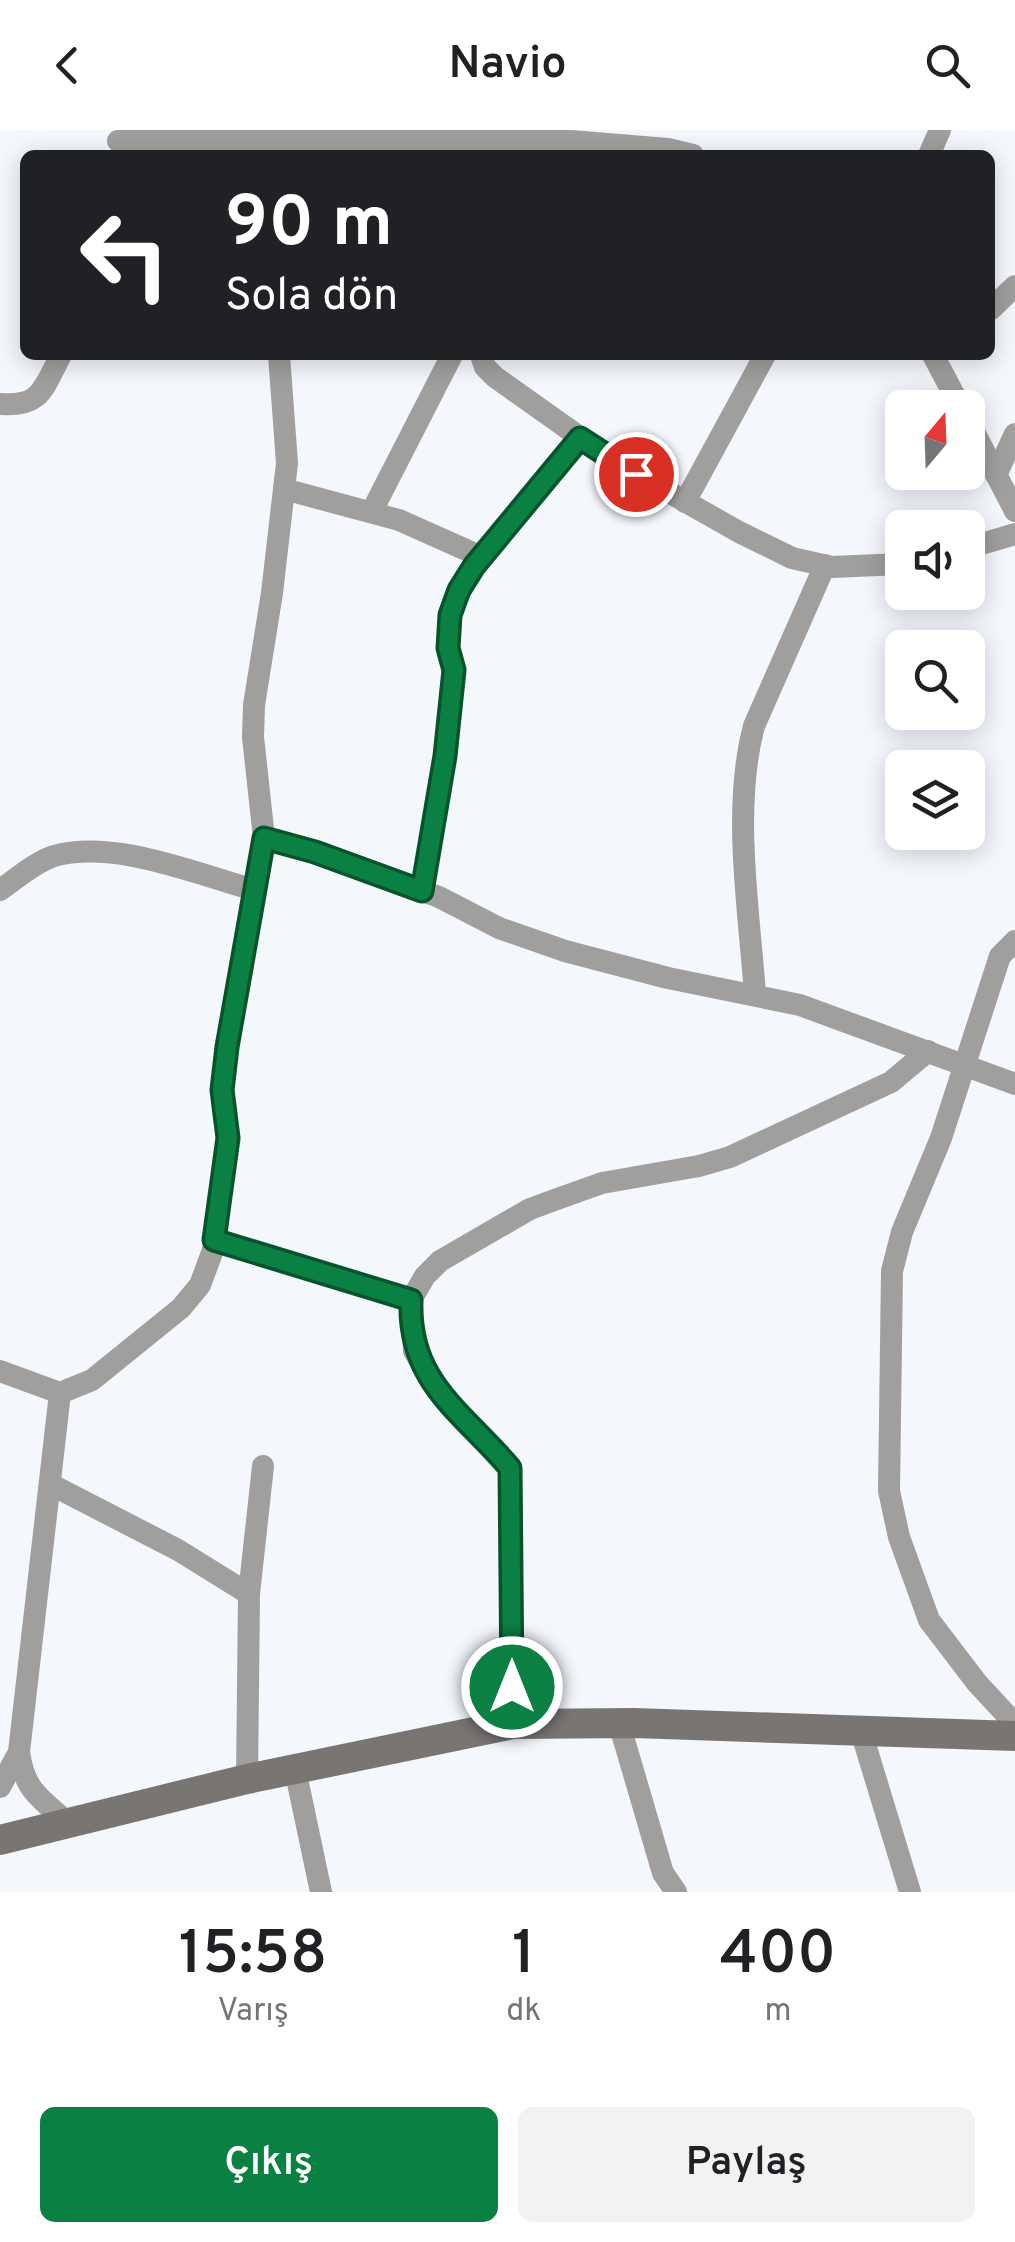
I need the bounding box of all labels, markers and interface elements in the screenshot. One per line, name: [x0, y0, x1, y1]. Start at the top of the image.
text: Navio: [448, 37, 567, 94]
icon: back: [40, 38, 95, 93]
icon: search: [920, 38, 975, 93]
text: 90 m: [225, 182, 393, 271]
icon: left: [60, 190, 190, 320]
text: Sola dön: [225, 269, 398, 326]
north arrow: [885, 390, 985, 490]
map controls: [885, 390, 985, 850]
pin: [594, 432, 679, 517]
icon: arrive: [609, 447, 664, 502]
button: sound: [885, 510, 985, 610]
button: search: [885, 630, 985, 730]
button: layers: [885, 750, 985, 850]
position arrow: [460, 1635, 564, 1739]
text: 15:58: [179, 1919, 327, 1995]
text: 1: [512, 1919, 535, 1995]
text: 400: [720, 1919, 836, 1995]
text: Varış: [217, 1992, 289, 2032]
text: dk: [506, 1992, 541, 2032]
text: m: [765, 1992, 792, 2032]
button: Çıkış: [40, 2107, 498, 2222]
button: Paylaş: [518, 2107, 975, 2222]

